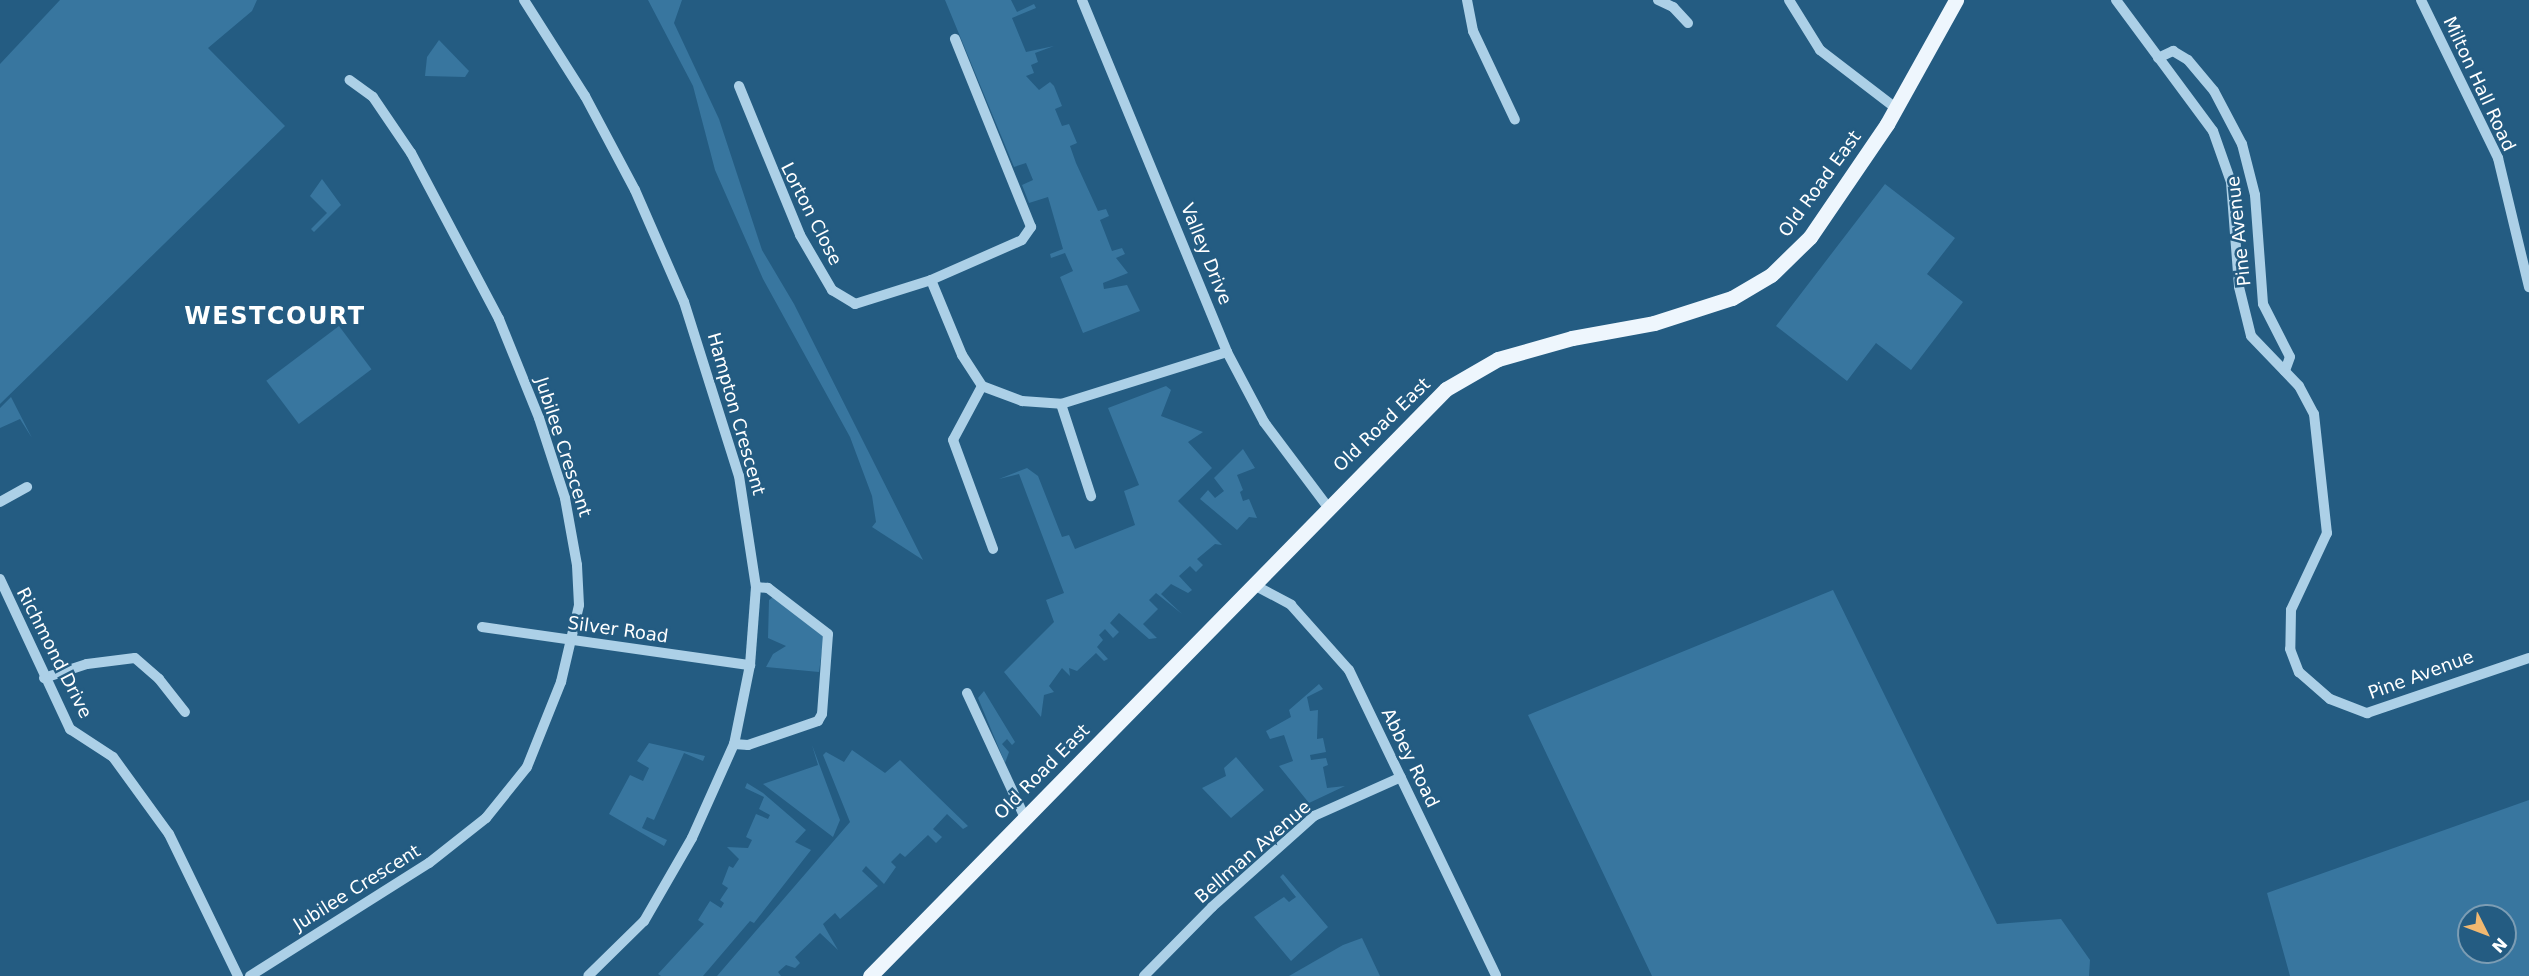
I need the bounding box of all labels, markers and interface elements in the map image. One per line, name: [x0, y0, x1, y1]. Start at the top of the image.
street label: Milton Hall Road: [2438, 13, 2520, 155]
street label: Old Road East: [1774, 127, 1866, 241]
street label: Lorton Close: [776, 159, 846, 269]
street label: Pine Avenue: [2222, 175, 2256, 287]
street label: Valley Drive: [1176, 200, 1236, 308]
district label: WESTCOURT: [184, 303, 366, 331]
street label: Hampton Crescent: [702, 330, 770, 498]
street label: Old Road East: [1329, 373, 1435, 477]
street label: Jubilee Crescent: [530, 374, 596, 520]
street label: Richmond Drive: [12, 584, 96, 722]
street label: Silver Road: [566, 612, 670, 648]
street label: Pine Avenue: [2365, 646, 2477, 704]
street label: Abbey Road: [1377, 705, 1443, 811]
street label: Old Road East: [990, 720, 1094, 824]
street label: Bellman Avenue: [1191, 796, 1315, 908]
street label: Jubilee Crescent: [290, 840, 424, 936]
north arrow: [2457, 904, 2517, 964]
text: N: [2488, 934, 2511, 956]

